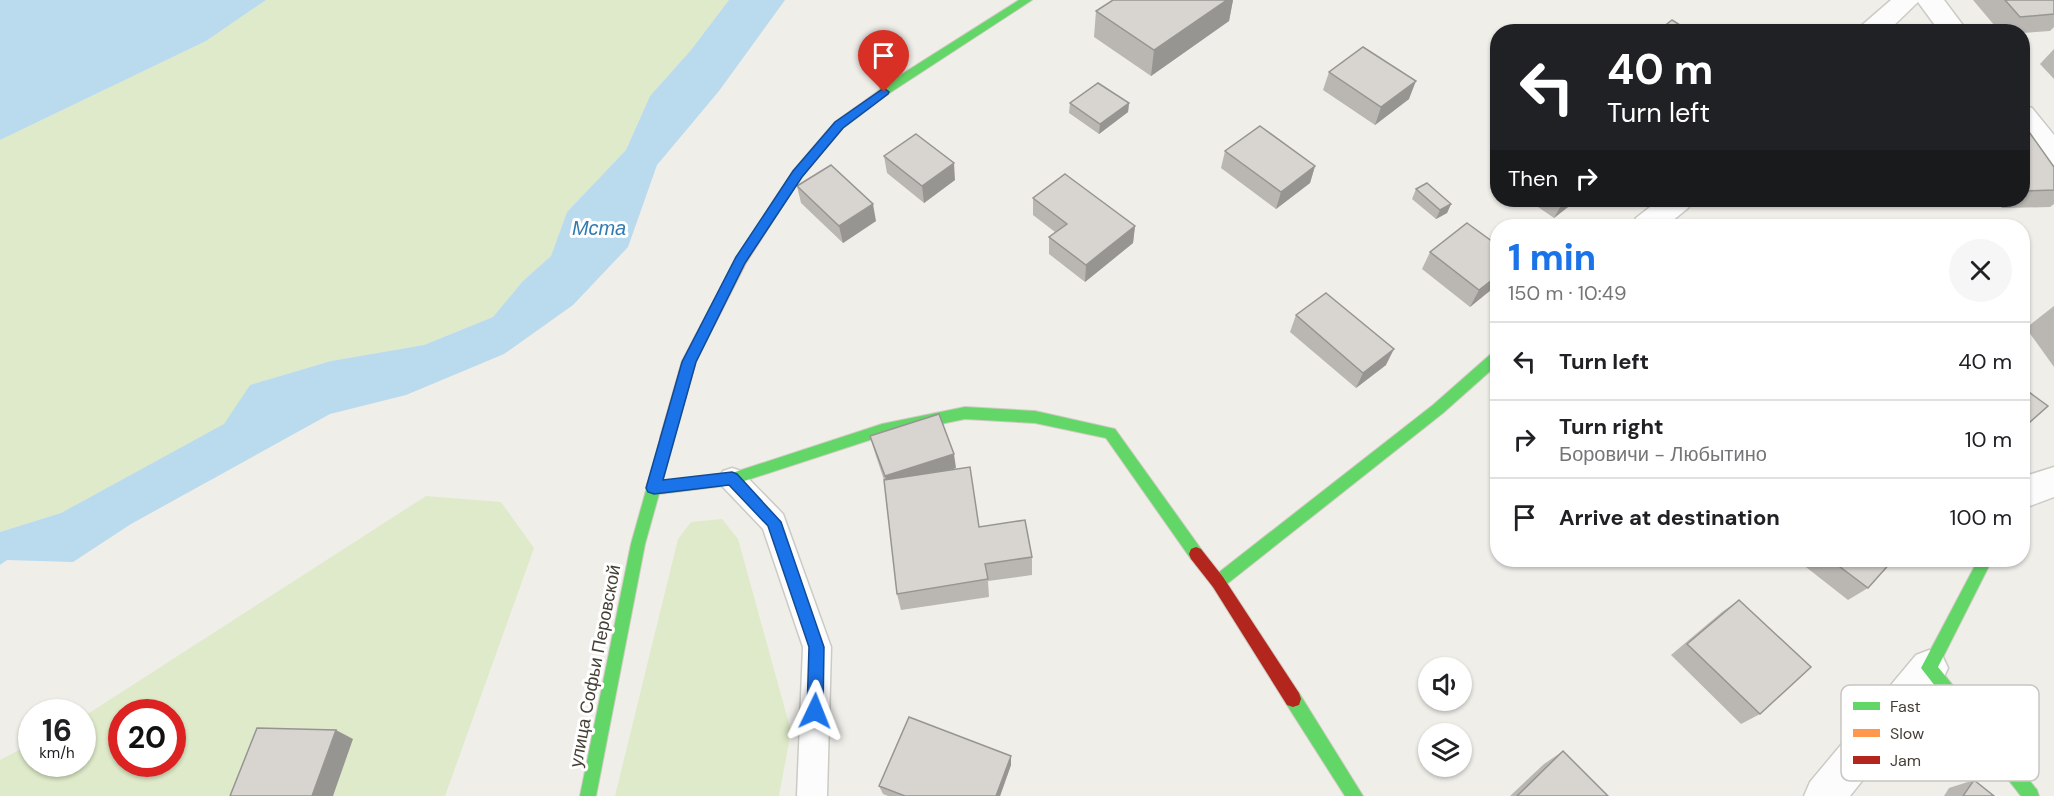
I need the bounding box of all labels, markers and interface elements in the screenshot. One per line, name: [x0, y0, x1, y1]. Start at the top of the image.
pin: [858, 30, 909, 92]
icon: arrive: [867, 39, 900, 72]
text: 40 m: [1607, 42, 1713, 97]
icon: left: [1508, 48, 1586, 126]
text: Turn left: [1607, 95, 1710, 130]
icon: right: [1570, 162, 1603, 195]
text: Then: [1508, 164, 1558, 193]
water label: Мста: [572, 215, 626, 241]
text: 1 min: [1508, 234, 1596, 281]
button: close: [1949, 239, 2012, 302]
text: 150 m · 10:49: [1508, 280, 1627, 306]
icon: left: [1508, 345, 1541, 378]
text: Turn left: [1559, 347, 1649, 376]
text: 40 m: [1958, 347, 2012, 376]
text: Turn right: [1559, 412, 1664, 441]
icon: right: [1508, 423, 1541, 456]
text: 10 m: [1965, 425, 2012, 454]
text: Боровичи - Любытино: [1559, 441, 1767, 467]
icon: arrive: [1508, 501, 1541, 534]
text: Arrive at destination: [1559, 503, 1780, 532]
text: 100 m: [1950, 503, 2012, 532]
street label: улица Софьи Перовской: [564, 563, 626, 769]
map controls: [1418, 657, 1472, 777]
button: sound: [1418, 657, 1472, 711]
position arrow: [783, 679, 847, 743]
legend: [1841, 685, 2039, 781]
text: Fast: [1890, 696, 1921, 717]
speed limit sign: 20: [108, 699, 186, 777]
text: 16: [42, 711, 72, 750]
button: layers: [1418, 723, 1472, 777]
text: Slow: [1890, 723, 1924, 744]
text: km/h: [39, 743, 75, 763]
text: Jam: [1890, 750, 1921, 771]

